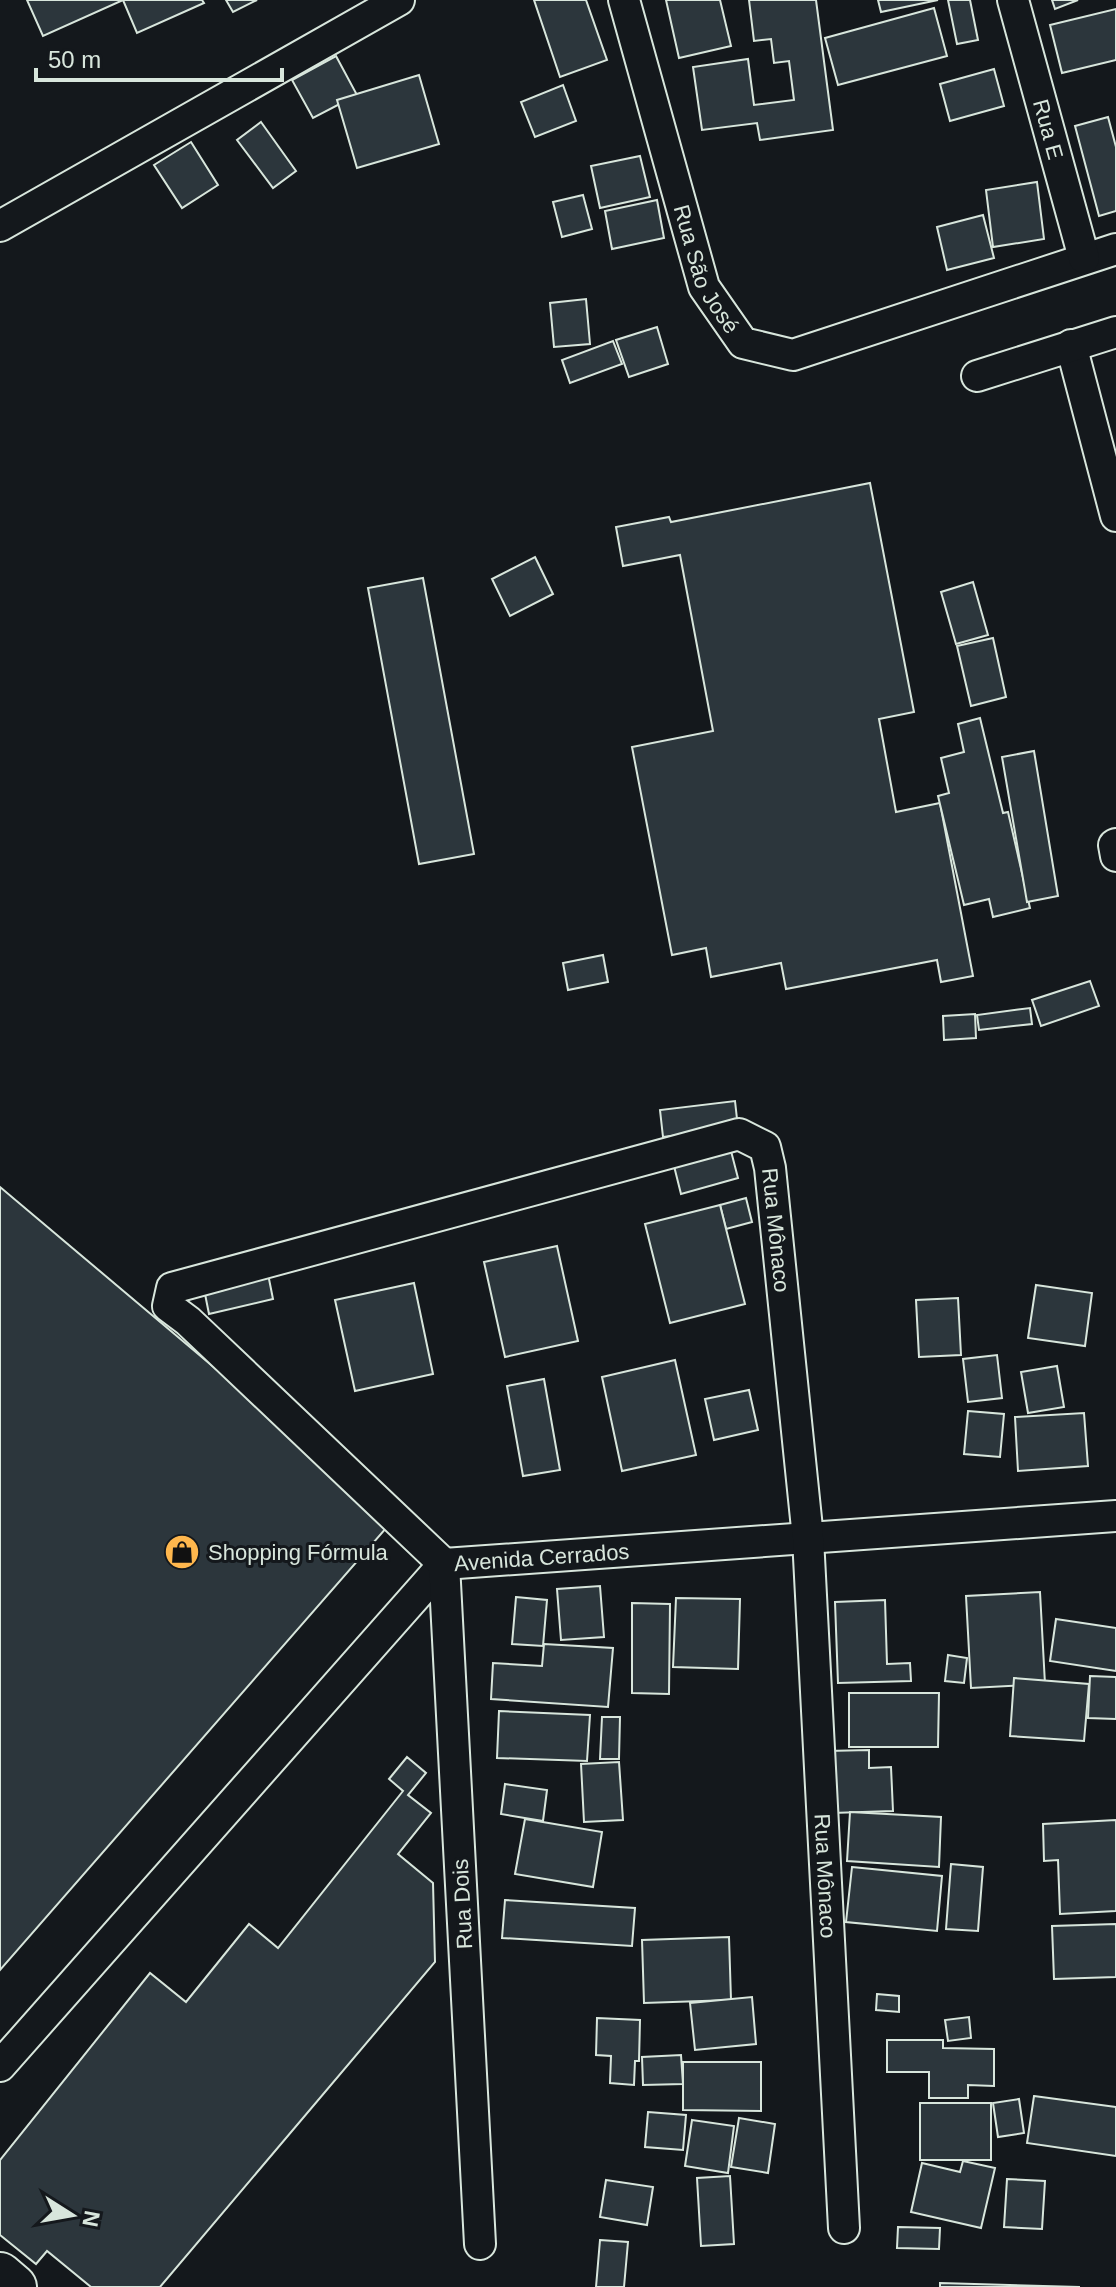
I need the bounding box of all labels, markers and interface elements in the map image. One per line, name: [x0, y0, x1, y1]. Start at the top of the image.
scale bar: [36, 32, 282, 82]
text: 50 m: [48, 46, 101, 73]
street label: Rua E: [1028, 97, 1068, 162]
street label: Rua São José: [669, 202, 744, 338]
street label: Rua Mônaco: [757, 1167, 795, 1294]
shop icon: Shopping Fórmula: [163, 1533, 201, 1571]
street label: Avenida Cerrados: [453, 1539, 630, 1576]
place label: Shopping Fórmula: [208, 1540, 389, 1565]
street label: Rua Mônaco: [809, 1813, 841, 1939]
street label: Rua Dois: [448, 1858, 477, 1950]
north arrow: [32, 2175, 112, 2255]
text: N: [77, 2209, 105, 2229]

